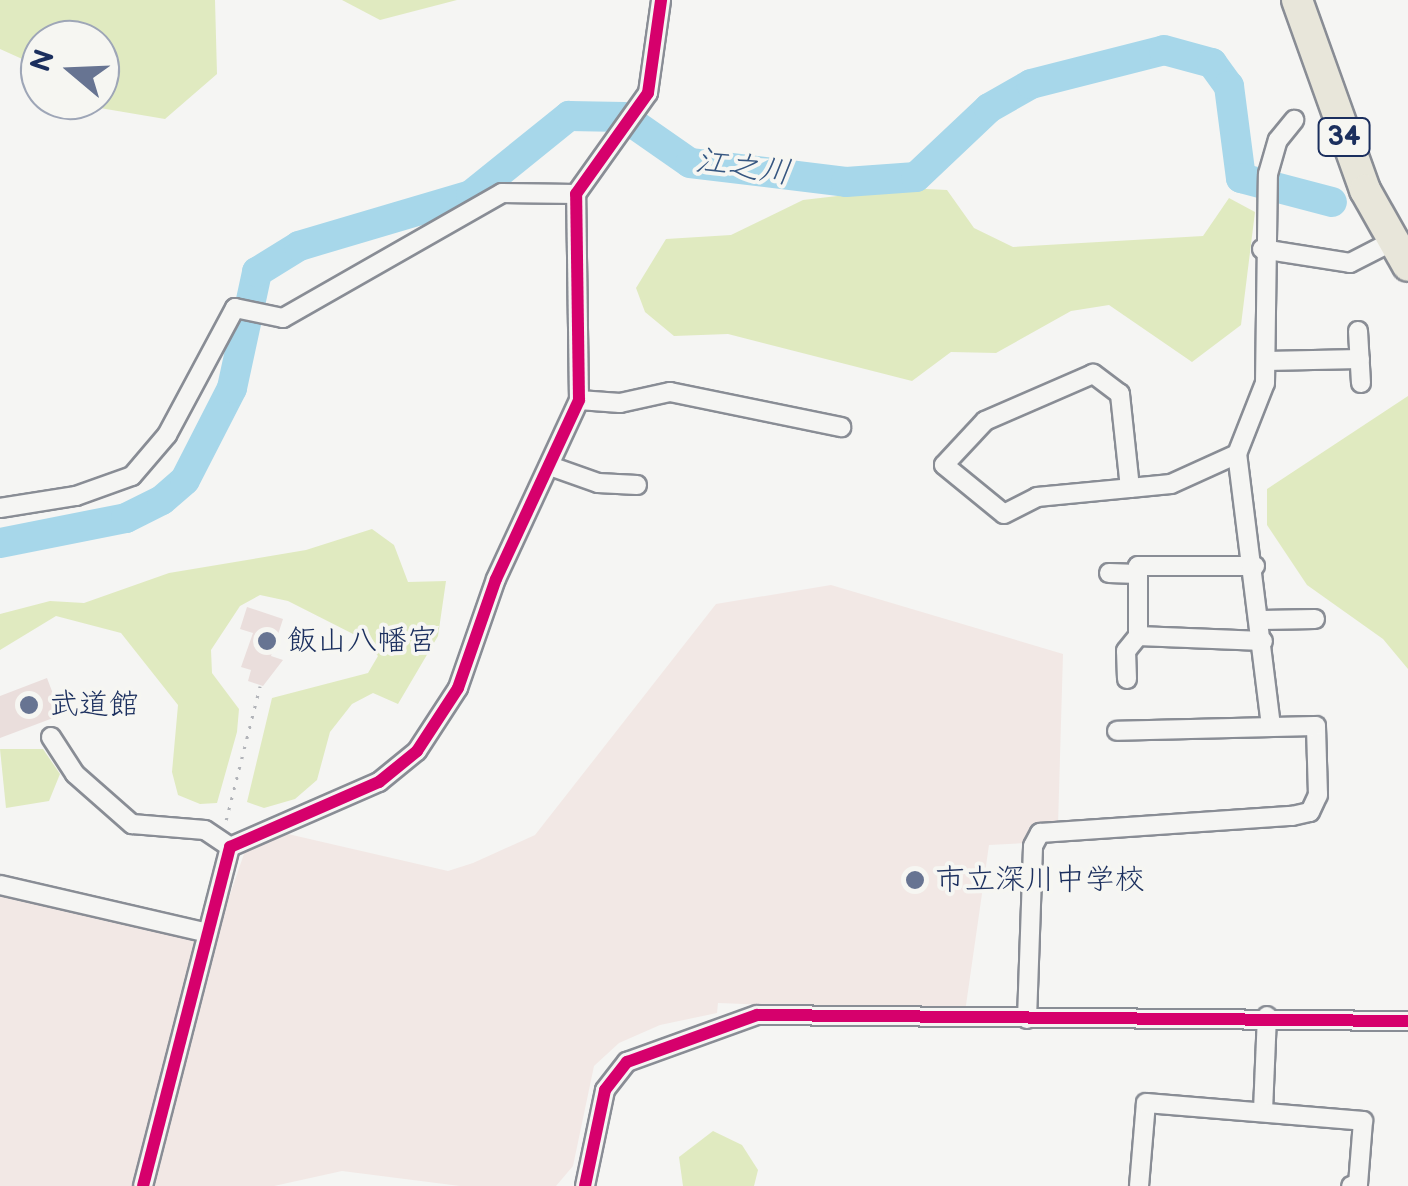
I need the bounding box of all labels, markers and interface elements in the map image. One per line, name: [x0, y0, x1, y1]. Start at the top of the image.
north arrow: [20, 20, 120, 120]
text: N: [24, 45, 62, 76]
road number: 34: [1316, 114, 1372, 160]
water label: 江之川: [693, 142, 793, 194]
place label: 飯山八幡宮: [287, 623, 437, 659]
marker: 飯山八幡宮: [256, 630, 278, 652]
place label: 武道館: [49, 687, 139, 723]
marker: 武道館: [18, 694, 40, 716]
place label: 市立深川中学校: [935, 862, 1145, 898]
marker: 市立深川中学校: [904, 869, 926, 891]

